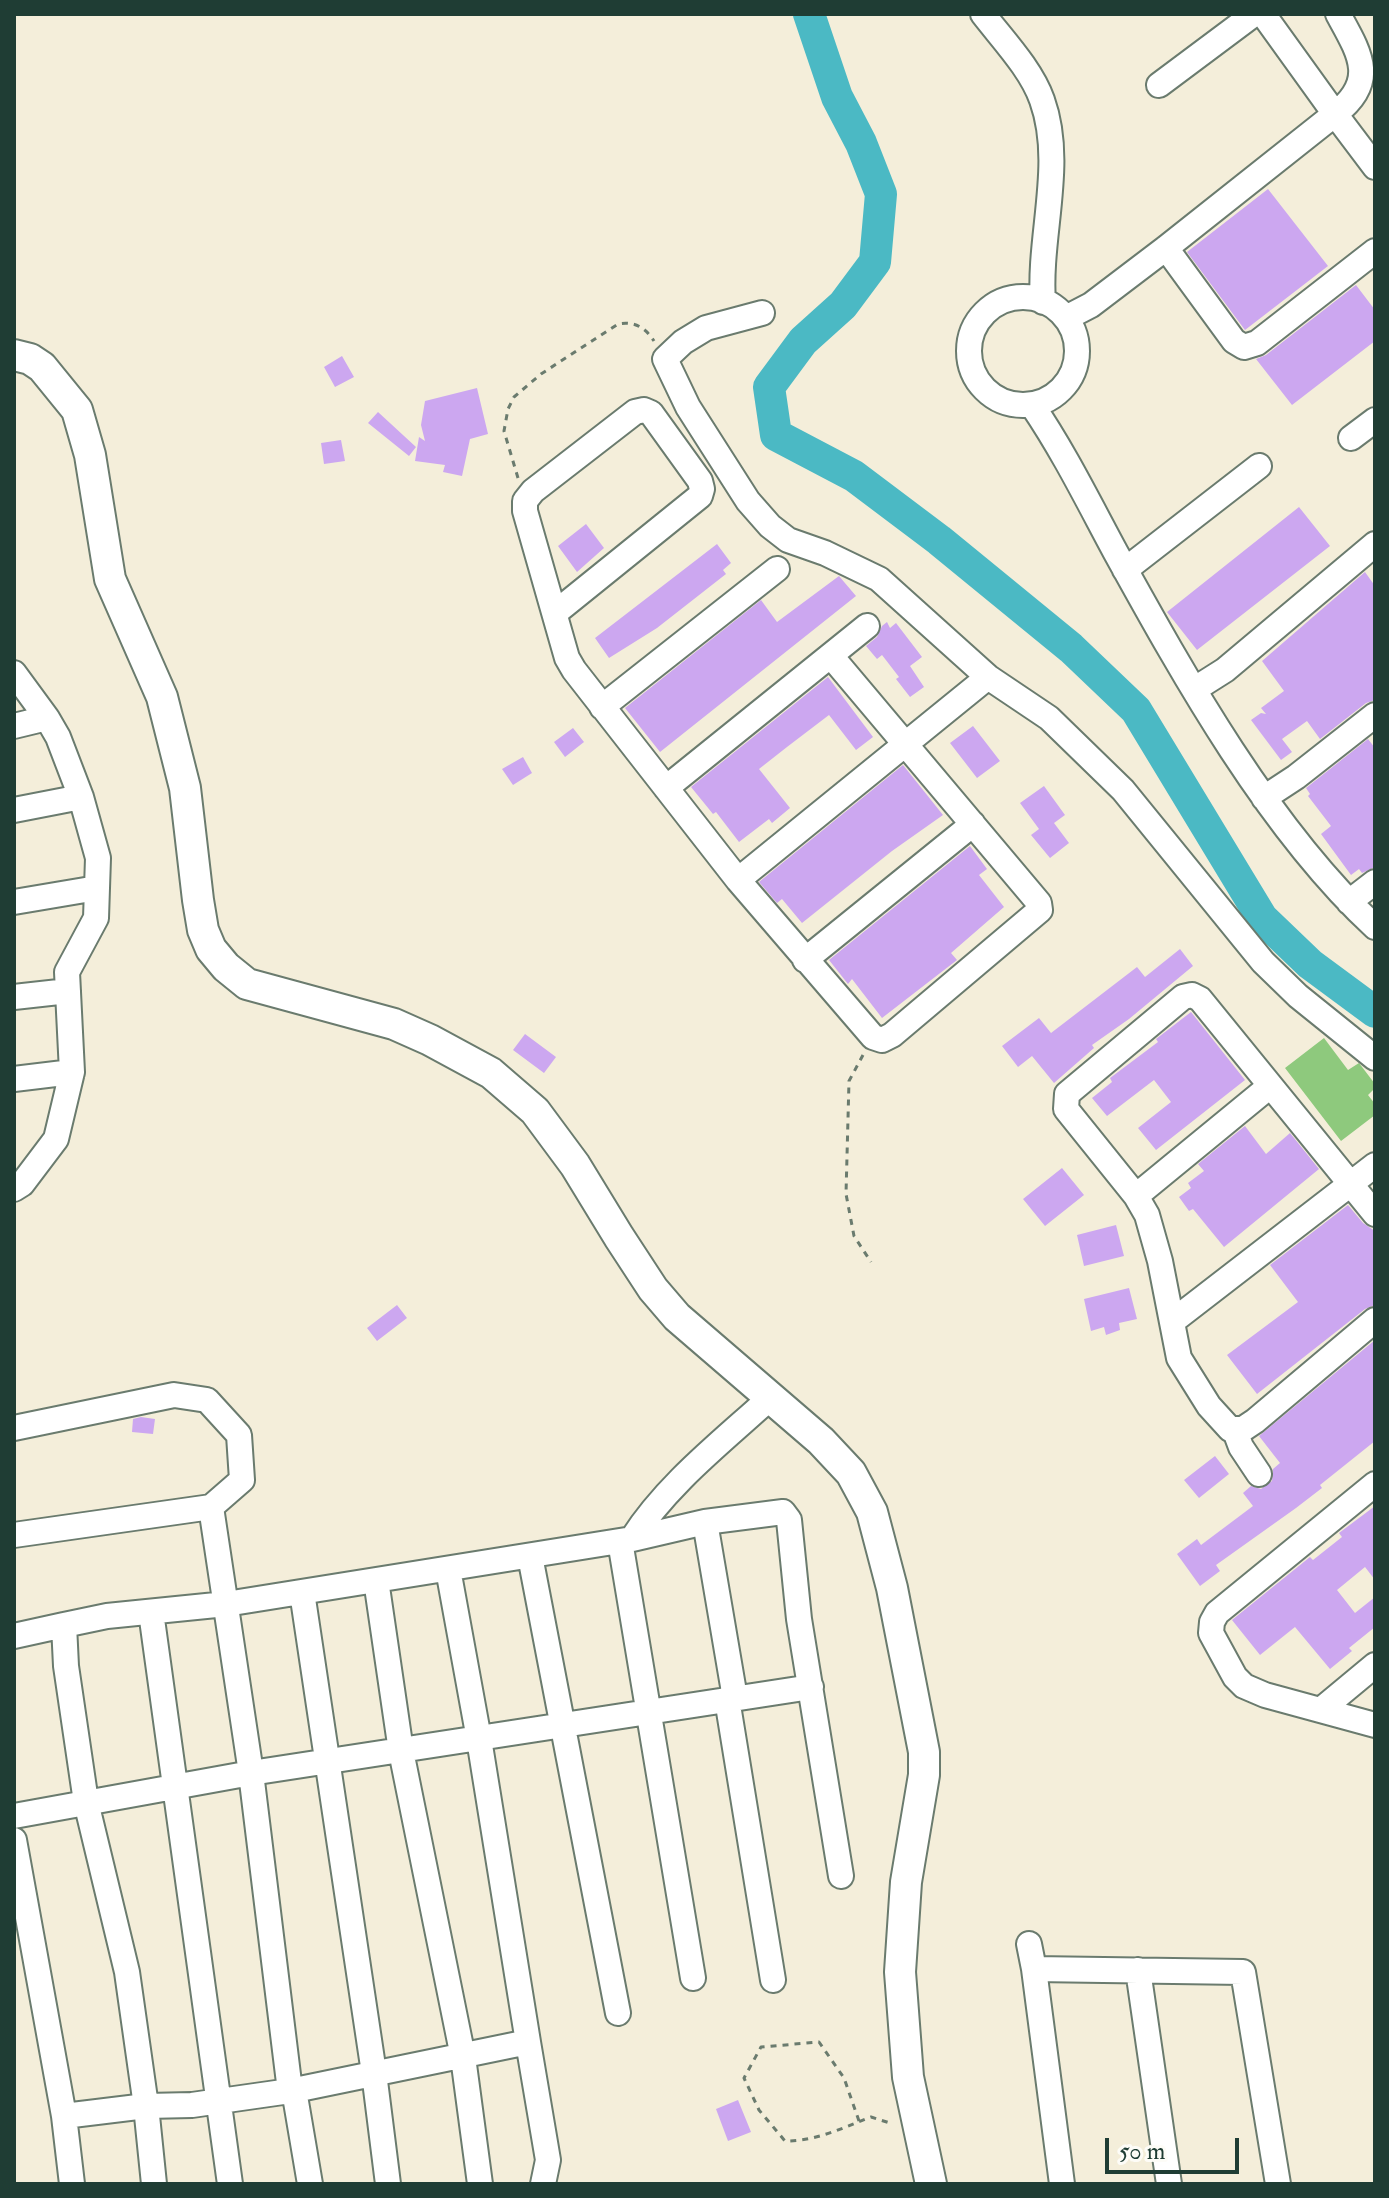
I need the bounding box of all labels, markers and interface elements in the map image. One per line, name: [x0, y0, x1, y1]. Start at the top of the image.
scale bar: [1109, 2122, 1243, 2172]
text: 50 m: [1119, 2136, 1165, 2167]

